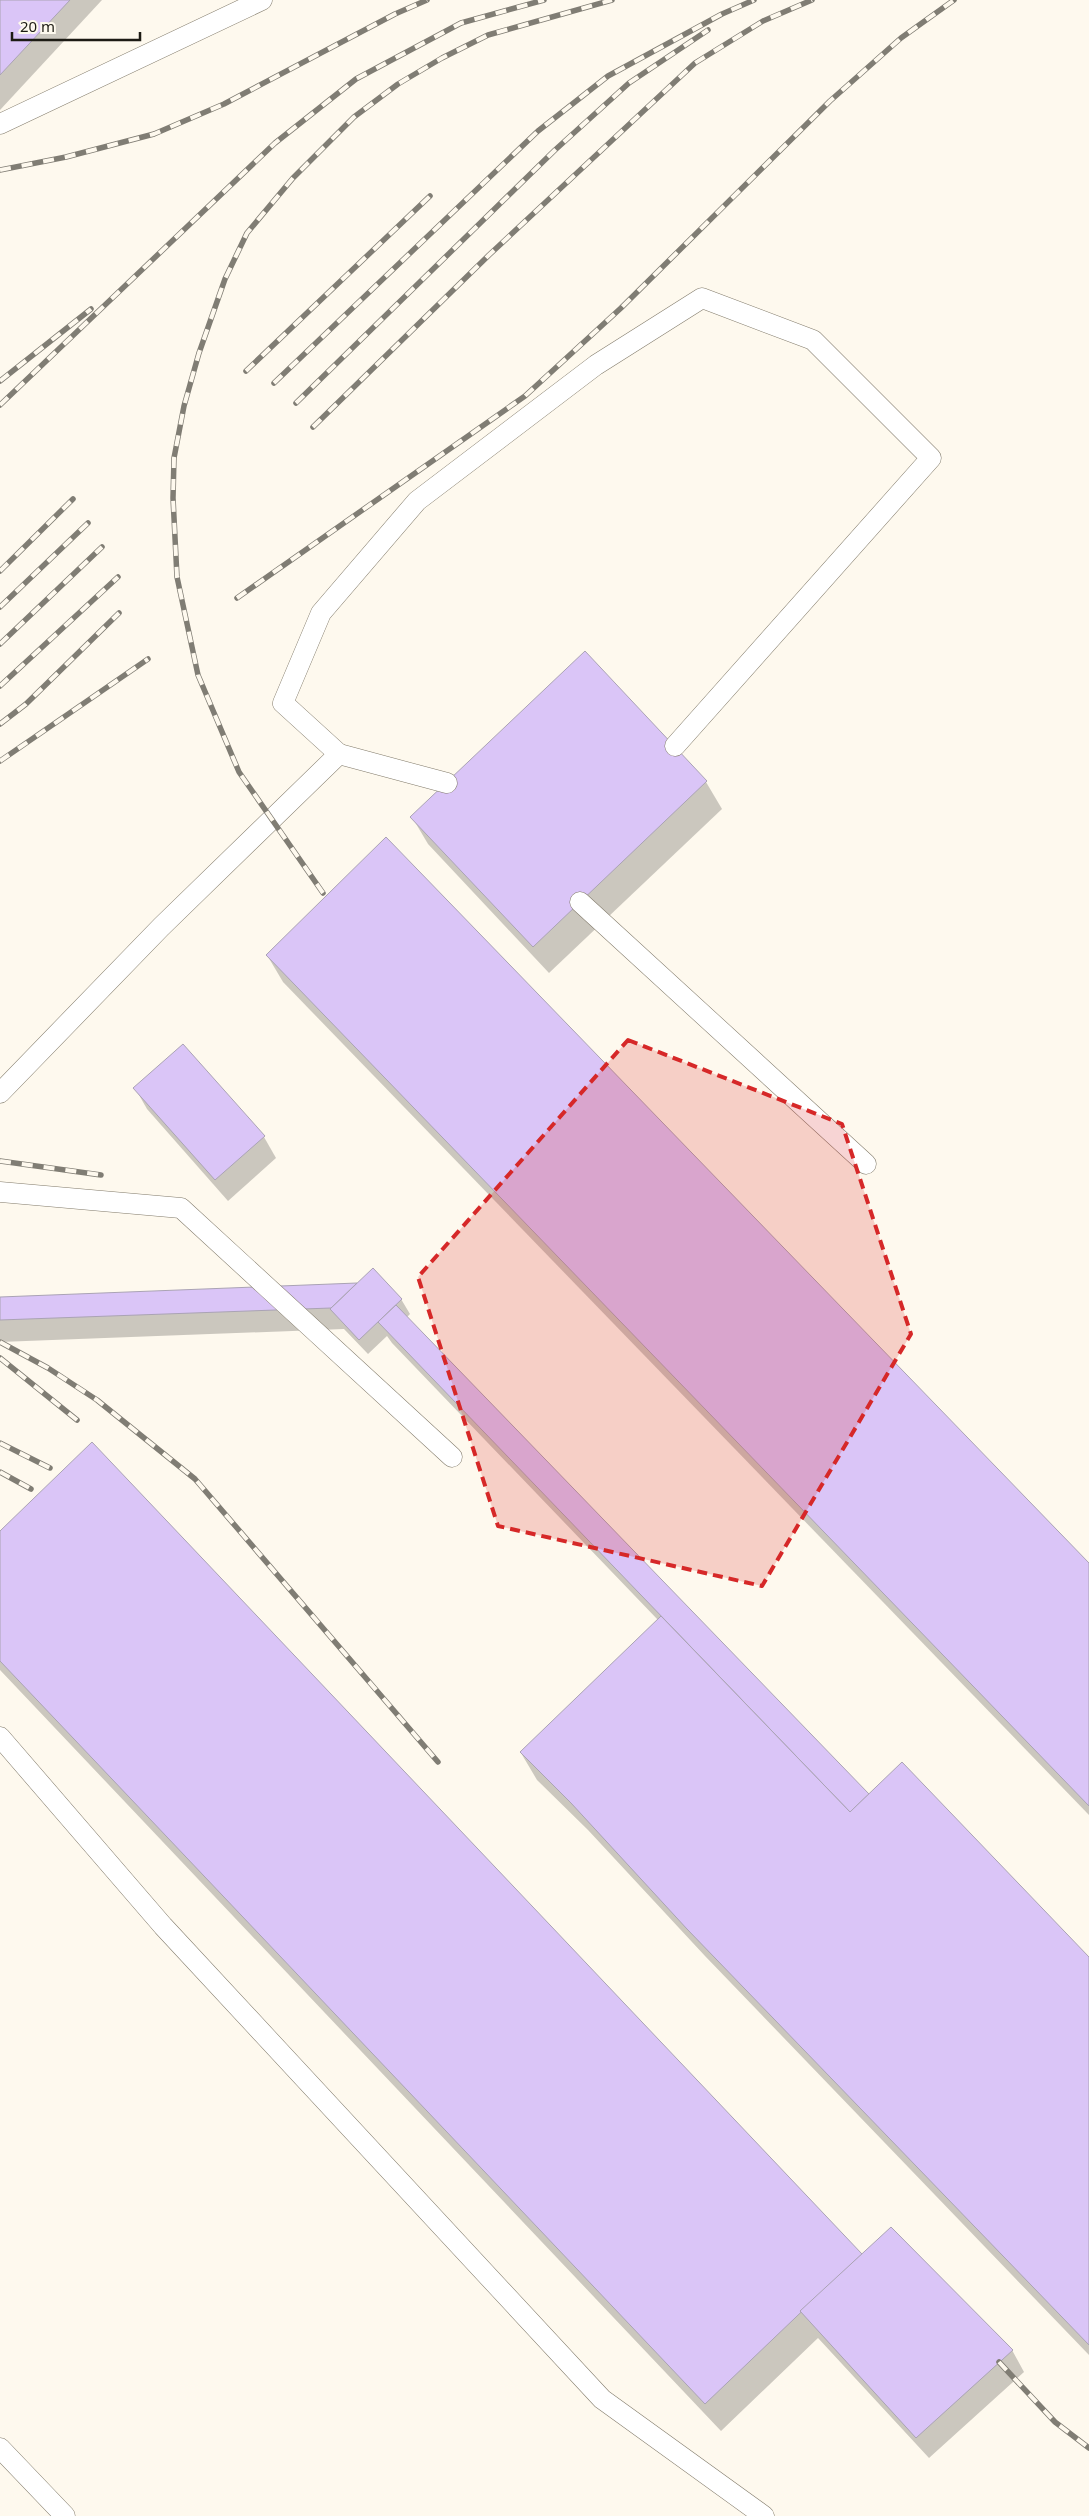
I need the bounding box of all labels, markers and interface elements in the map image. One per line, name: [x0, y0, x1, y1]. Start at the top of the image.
scale bar: [12, 10, 140, 42]
text: 20 m: [20, 16, 55, 36]

